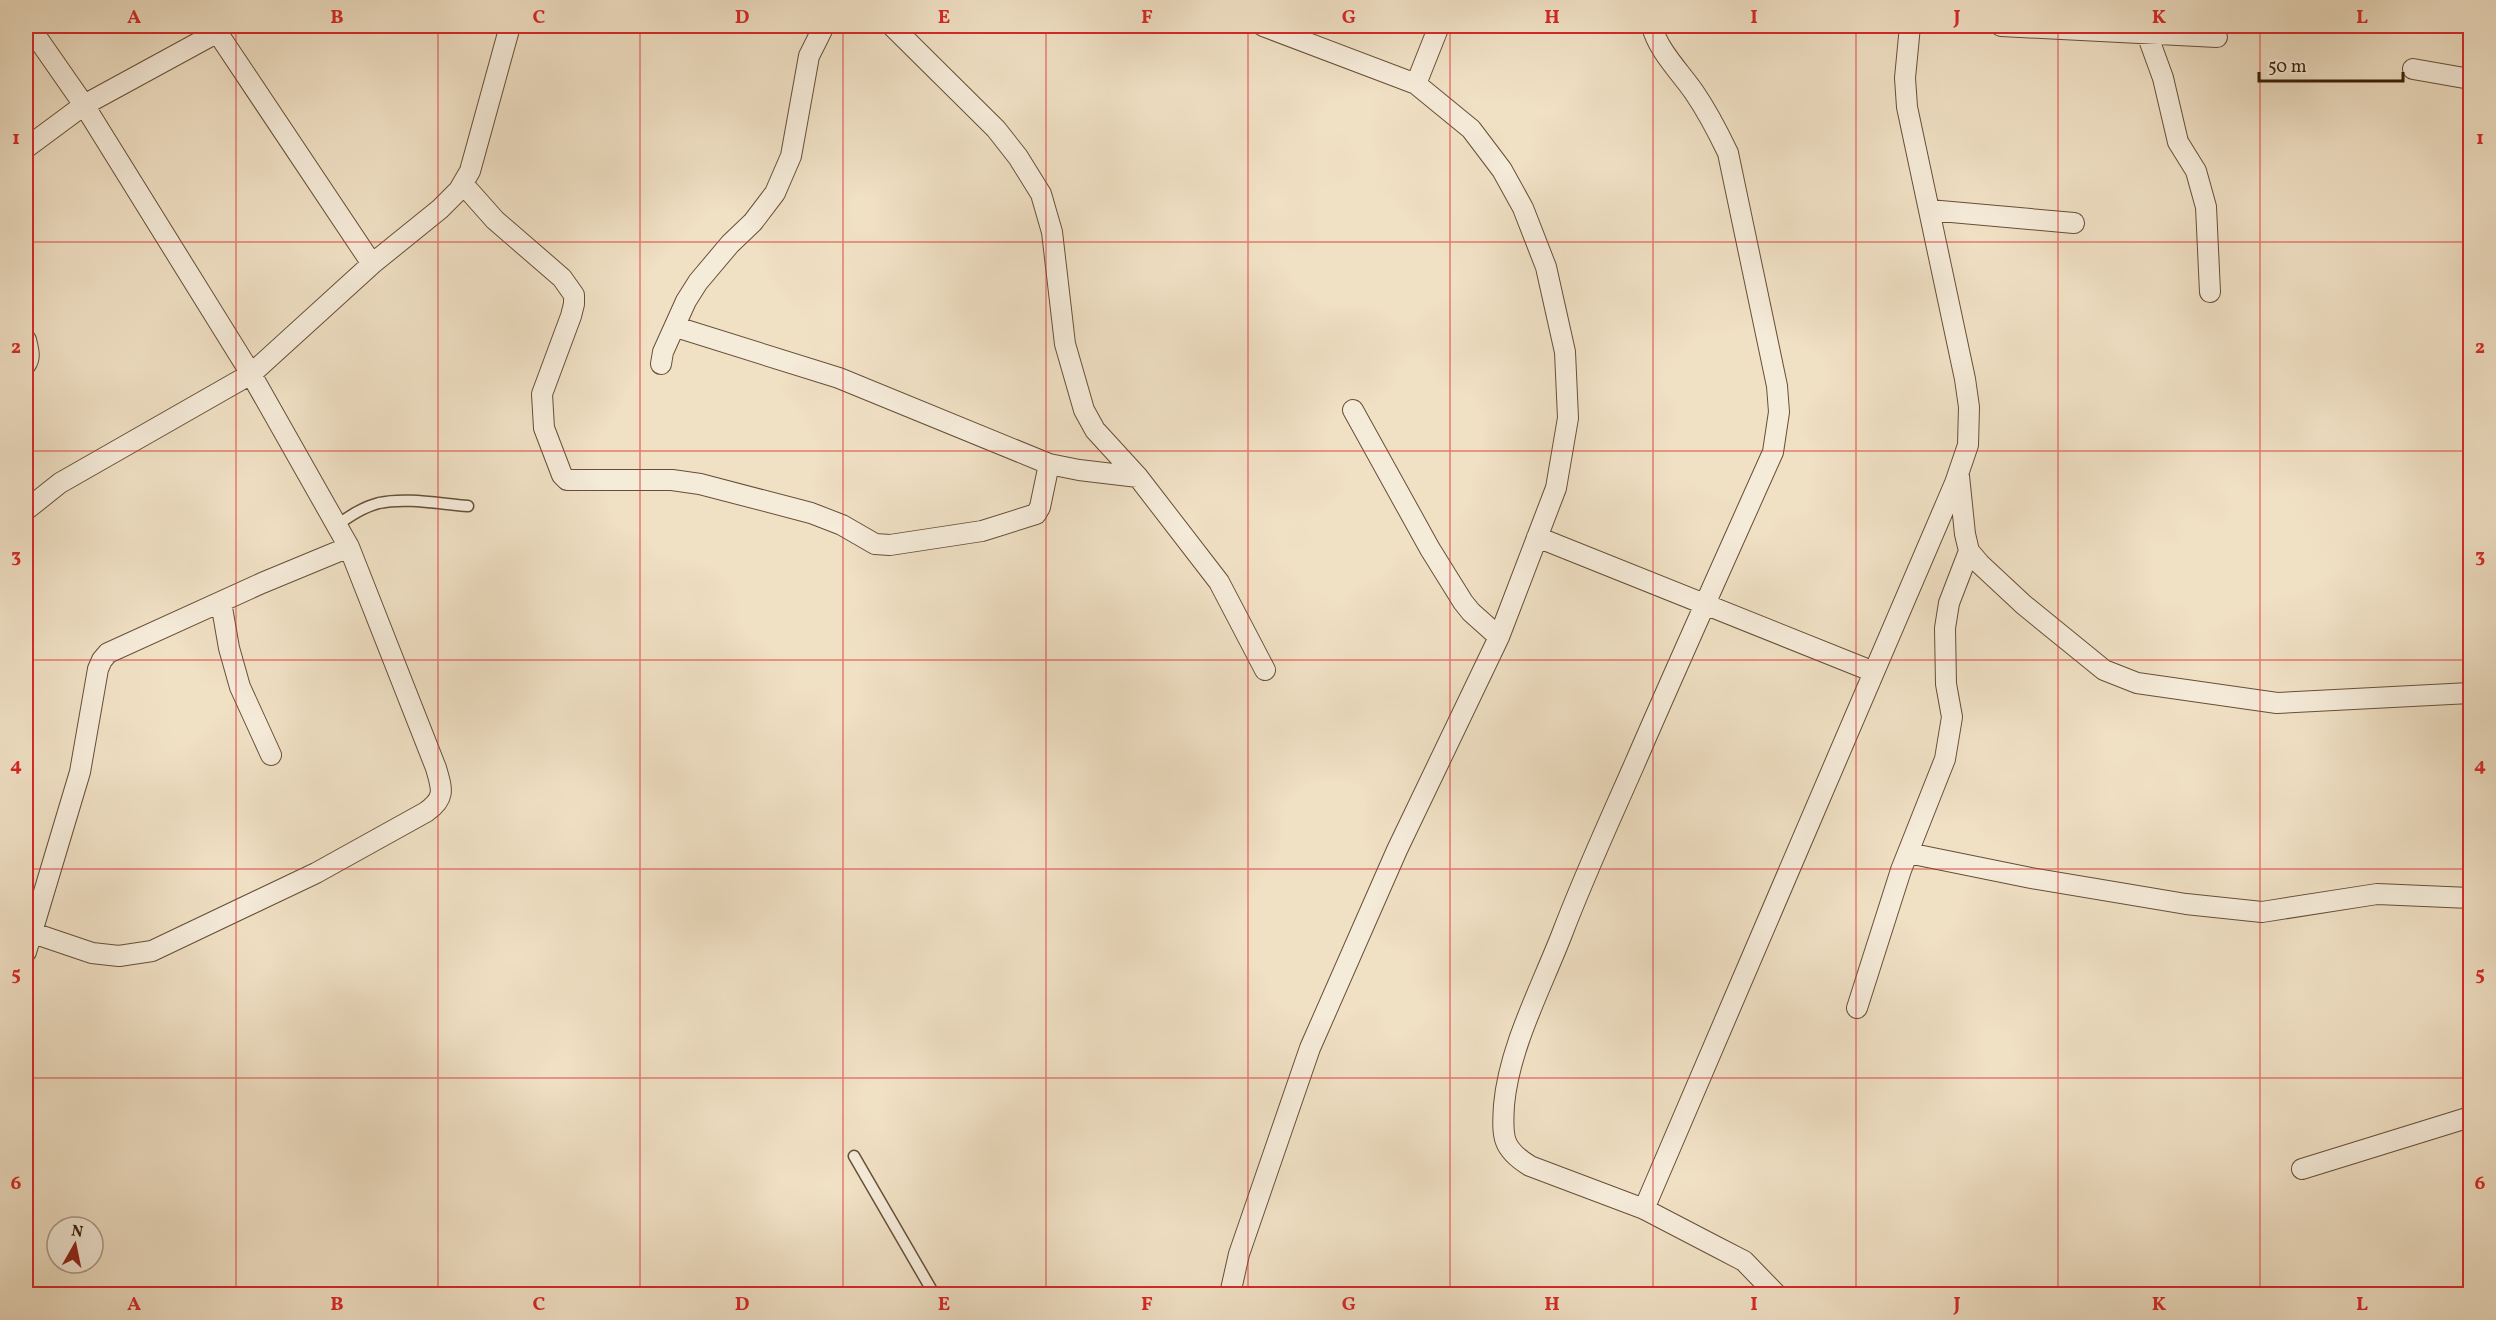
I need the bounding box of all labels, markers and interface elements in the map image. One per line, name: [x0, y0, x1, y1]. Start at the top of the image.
text: A: [127, 4, 141, 32]
text: B: [330, 4, 344, 32]
text: C: [533, 4, 546, 32]
text: D: [735, 4, 749, 32]
text: E: [938, 4, 950, 32]
text: F: [1141, 4, 1153, 32]
text: G: [1342, 4, 1356, 32]
text: H: [1544, 4, 1560, 32]
text: I: [1750, 4, 1758, 32]
text: J: [1952, 4, 1961, 32]
text: K: [2152, 4, 2167, 32]
text: L: [2356, 4, 2368, 32]
scale bar: [2259, 45, 2403, 83]
text: 50 m: [2268, 55, 2307, 80]
text: 1: [12, 125, 20, 153]
text: 1: [2476, 125, 2484, 153]
text: 2: [11, 334, 21, 362]
text: 2: [2475, 334, 2485, 362]
text: 3: [11, 543, 21, 571]
text: 3: [2475, 543, 2485, 571]
text: 4: [10, 752, 22, 780]
text: 4: [2474, 752, 2486, 780]
text: 5: [11, 961, 21, 989]
text: 5: [2475, 961, 2485, 989]
text: 6: [11, 1170, 22, 1198]
text: 6: [2475, 1170, 2486, 1198]
north arrow: [45, 1215, 105, 1275]
text: N: [70, 1220, 85, 1244]
text: A: [127, 1291, 141, 1319]
text: B: [330, 1291, 344, 1319]
text: C: [533, 1291, 546, 1319]
text: D: [735, 1291, 749, 1319]
text: E: [938, 1291, 950, 1319]
text: F: [1141, 1291, 1153, 1319]
text: G: [1342, 1291, 1356, 1319]
text: H: [1544, 1291, 1560, 1319]
text: I: [1750, 1291, 1758, 1319]
text: J: [1952, 1291, 1961, 1319]
text: K: [2152, 1291, 2167, 1319]
text: L: [2356, 1291, 2368, 1319]

